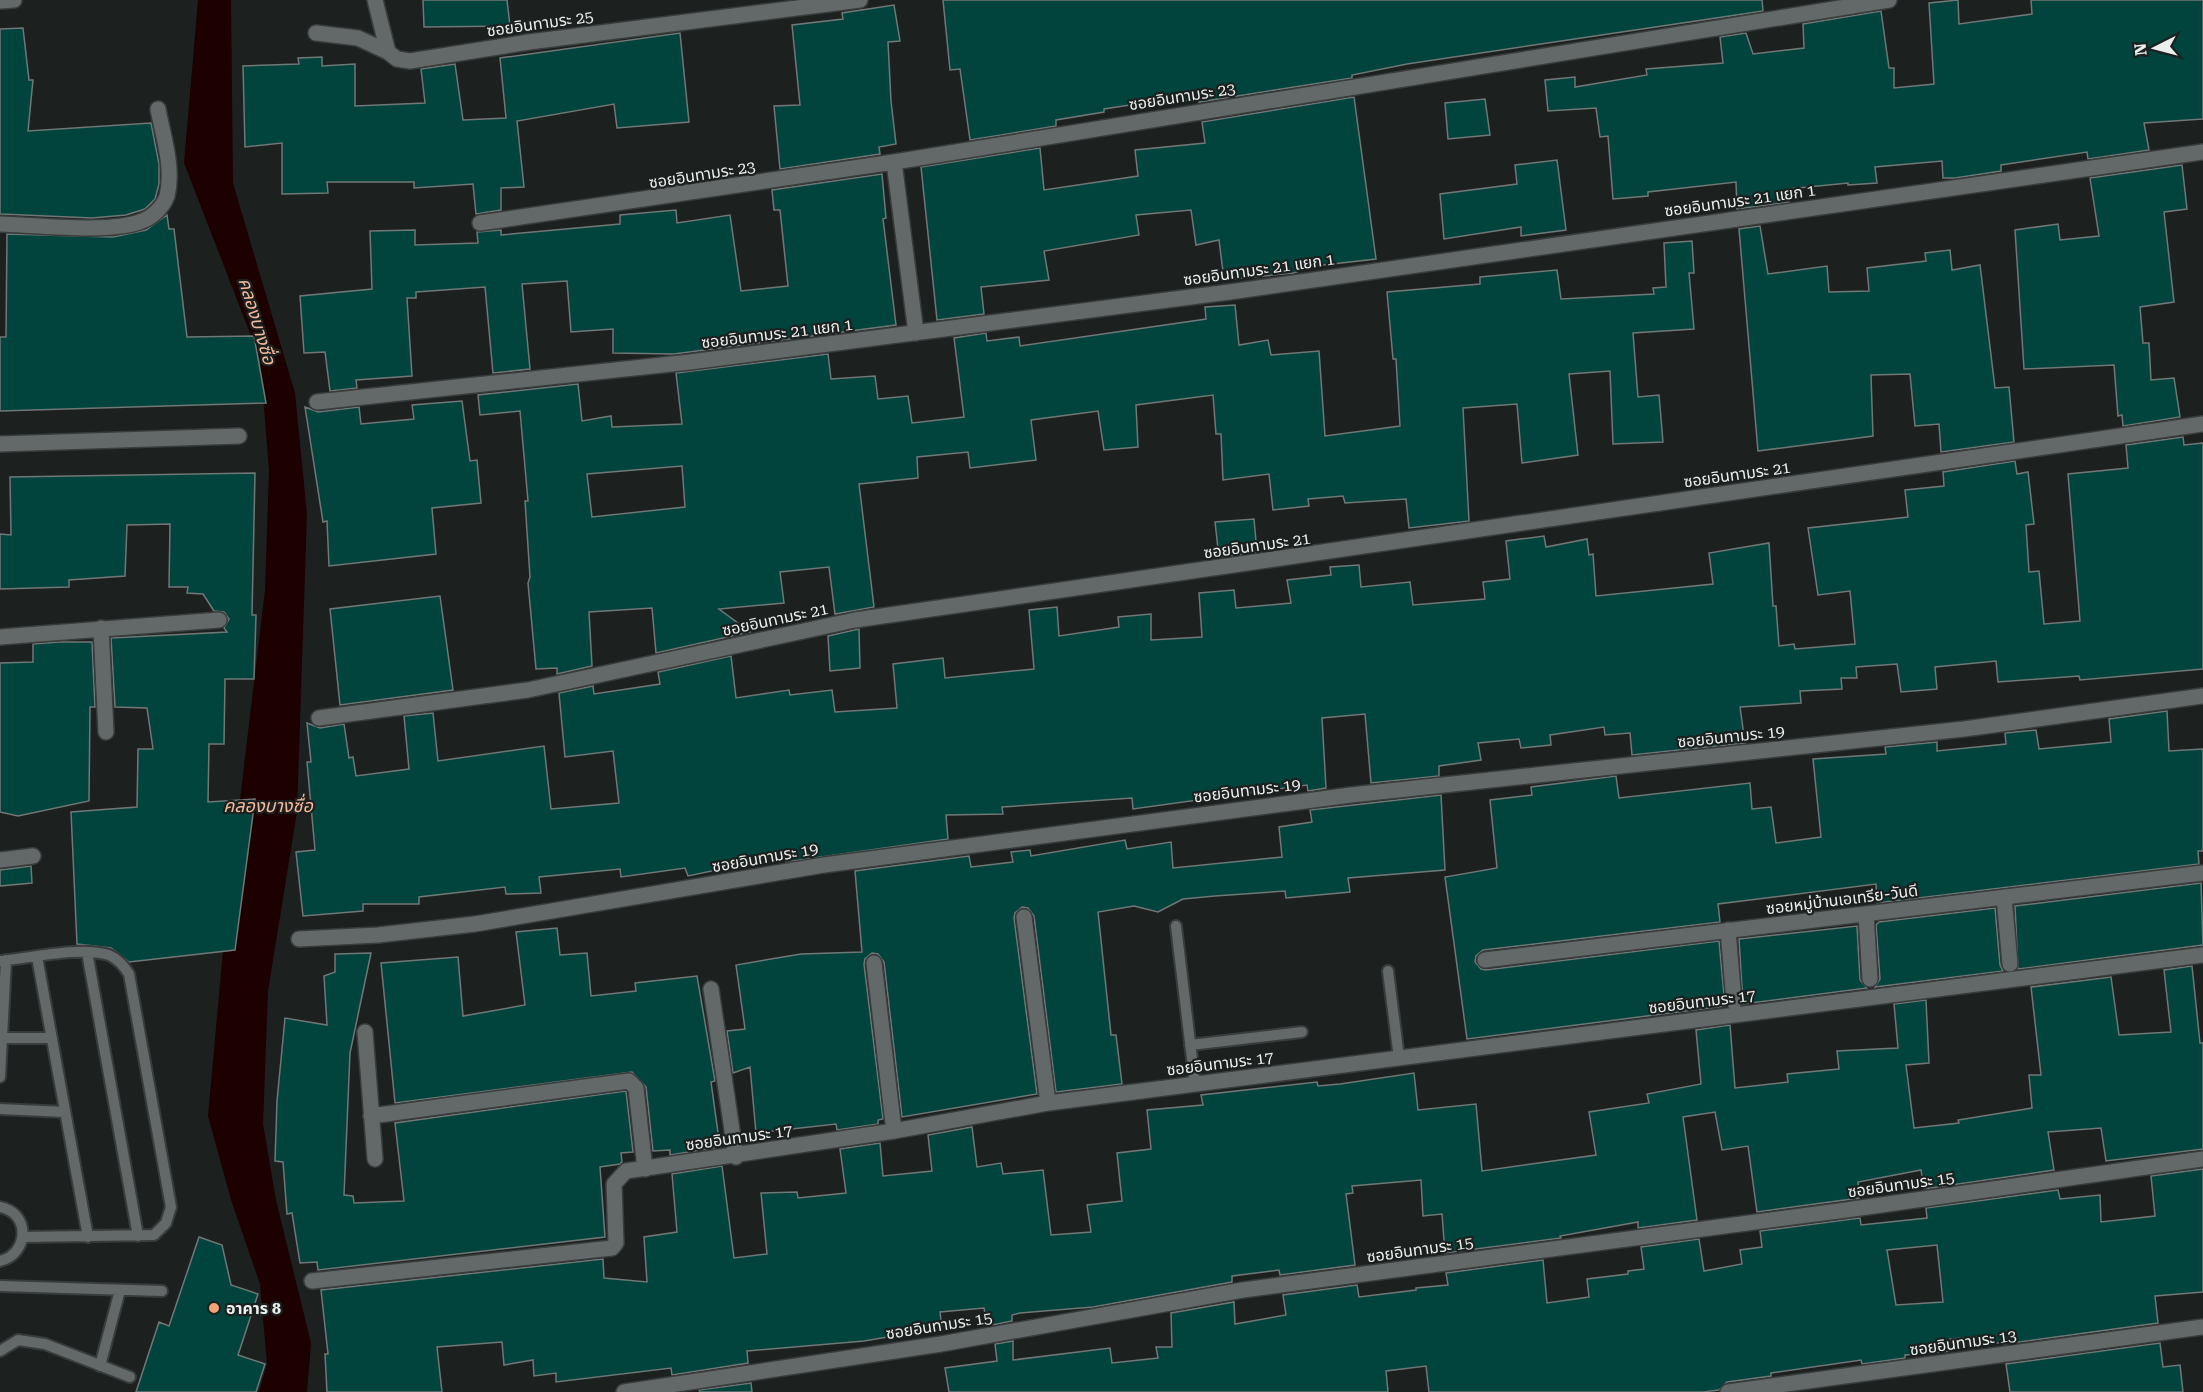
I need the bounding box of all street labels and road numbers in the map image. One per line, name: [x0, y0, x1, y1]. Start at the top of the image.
street label: ซอยอินทามระ 25: [485, 7, 595, 40]
street label: ซอยอินทามระ 23: [1127, 79, 1237, 114]
street label: ซอยอินทามระ 23: [647, 157, 757, 192]
street label: ซอยอินทามระ 21 แยก 1: [1663, 180, 1817, 221]
street label: ซอยอินทามระ 21 แยก 1: [1182, 249, 1336, 290]
street label: ซอยอินทามระ 21 แยก 1: [700, 315, 854, 352]
street label: ซอยอินทามระ 21: [1682, 458, 1792, 491]
street label: ซอยอินทามระ 21: [1202, 529, 1312, 562]
street label: ซอยอินทามระ 21: [720, 599, 830, 640]
street label: ซอยอินทามระ 19: [1676, 721, 1786, 752]
street label: ซอยอินทามระ 19: [1192, 774, 1302, 806]
street label: ซอยอินทามระ 19: [710, 839, 820, 876]
street label: ซอยหมู่บ้านเอเทรีย-วันดี: [1765, 881, 1919, 918]
street label: ซอยอินทามระ 17: [1647, 985, 1757, 1017]
street label: ซอยอินทามระ 17: [1165, 1047, 1275, 1079]
street label: ซอยอินทามระ 17: [684, 1121, 794, 1154]
street label: ซอยอินทามระ 15: [1846, 1168, 1956, 1201]
street label: ซอยอินทามระ 15: [1365, 1233, 1475, 1266]
street label: ซอยอินทามระ 15: [884, 1308, 994, 1343]
street label: ซอยอินทามระ 13: [1908, 1326, 2018, 1359]

